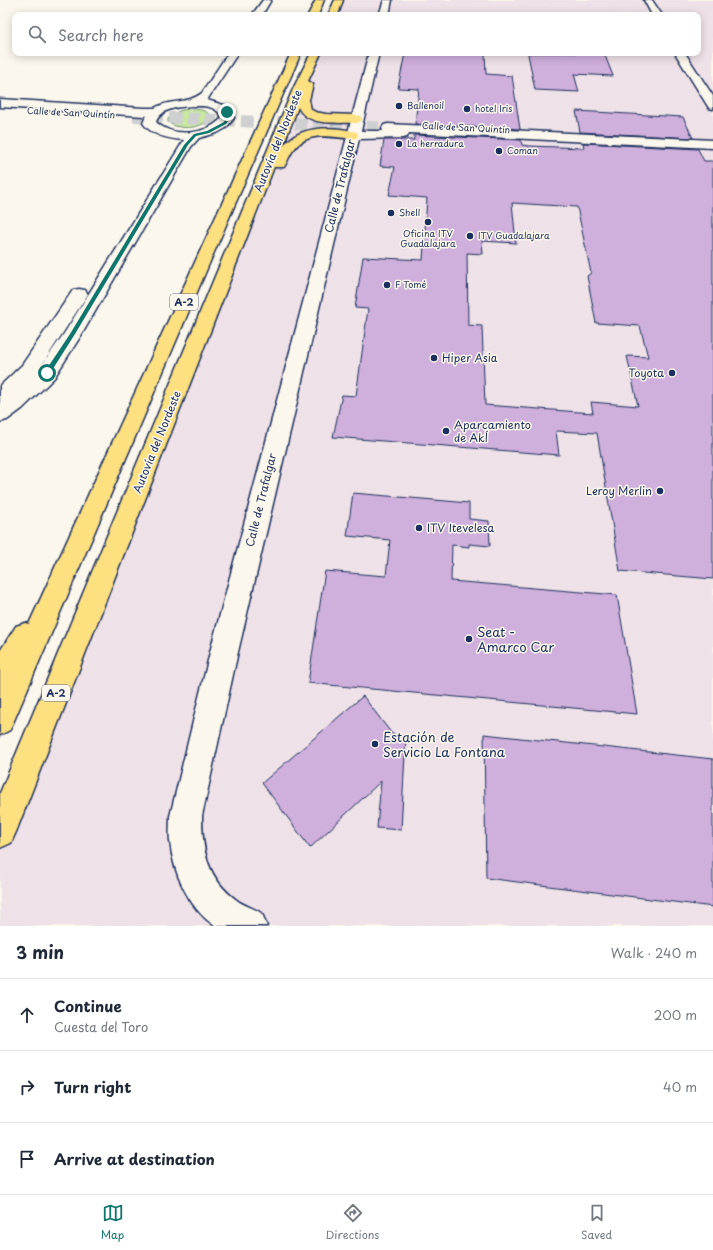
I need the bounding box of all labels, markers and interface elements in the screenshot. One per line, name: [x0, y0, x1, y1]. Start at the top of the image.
search box: [12, 12, 701, 56]
icon: search: [26, 23, 48, 45]
text: Search here: [58, 23, 144, 46]
street label: Autovía del Nordeste: [249, 87, 306, 195]
place label: Ballenoil: [407, 98, 444, 112]
marker: Ballenoil: [394, 101, 404, 111]
place label: hotel Iris: [475, 101, 512, 115]
street label: Calle de San Quintín: [27, 103, 116, 121]
route end: [218, 103, 236, 121]
marker: hotel Iris: [462, 104, 472, 114]
street label: Calle de San Quintín: [422, 118, 511, 136]
place label: La herradura: [407, 136, 464, 150]
street label: Calle de Trafalgar: [320, 137, 360, 234]
marker: La herradura: [394, 139, 404, 149]
place label: Coman: [507, 143, 538, 157]
marker: Coman: [494, 146, 504, 156]
place label: Shell: [399, 205, 420, 219]
marker: Shell: [386, 208, 396, 218]
marker: Oficina ITV Guadalajara: [423, 217, 433, 227]
place label: Oficina ITV Guadalajara: [400, 226, 456, 250]
place label: ITV Guadalajara: [478, 228, 550, 242]
marker: ITV Guadalajara: [465, 231, 475, 241]
place label: F Tomé: [395, 277, 426, 291]
marker: F Tomé: [382, 280, 392, 290]
road number: A-2: [170, 294, 198, 310]
place label: Hiper Asia: [442, 349, 498, 366]
marker: Hiper Asia: [429, 353, 439, 363]
route start: [38, 364, 56, 382]
place label: Toyota: [629, 364, 664, 381]
marker: Toyota: [667, 368, 677, 378]
street label: Autovía del Nordeste: [128, 388, 185, 496]
place label: Aparcamiento de AkÍ: [454, 416, 531, 446]
marker: Aparcamiento de AkÍ: [441, 426, 451, 436]
street label: Calle de Trafalgar: [241, 451, 281, 548]
place label: Leroy Merlin: [586, 482, 652, 499]
marker: Leroy Merlin: [655, 486, 665, 496]
place label: ITV Itevelesa: [427, 519, 495, 536]
marker: ITV Itevelesa: [414, 523, 424, 533]
place label: Seat - Amarco Car: [477, 622, 554, 656]
marker: Seat - Amarco Car: [464, 634, 474, 644]
road number: A-2: [42, 685, 70, 701]
place label: Estación de Servicio La Fontana: [383, 727, 506, 761]
marker: Estación de Servicio La Fontana: [370, 739, 380, 749]
text: 3 min: [16, 939, 64, 965]
text: Walk · 240 m: [611, 943, 697, 962]
text: Continue: [54, 994, 122, 1017]
icon: ahead: [16, 1004, 38, 1026]
text: 200 m: [654, 1005, 697, 1024]
text: Cuesta del Toro: [54, 1017, 148, 1036]
text: Turn right: [54, 1075, 131, 1098]
icon: right: [16, 1076, 38, 1098]
text: 40 m: [663, 1077, 697, 1096]
text: Arrive at destination: [54, 1147, 215, 1170]
icon: arrive: [16, 1148, 38, 1170]
tab: Map: [101, 1202, 124, 1243]
tab: Directions: [326, 1202, 379, 1243]
tab: Saved: [581, 1202, 612, 1243]

